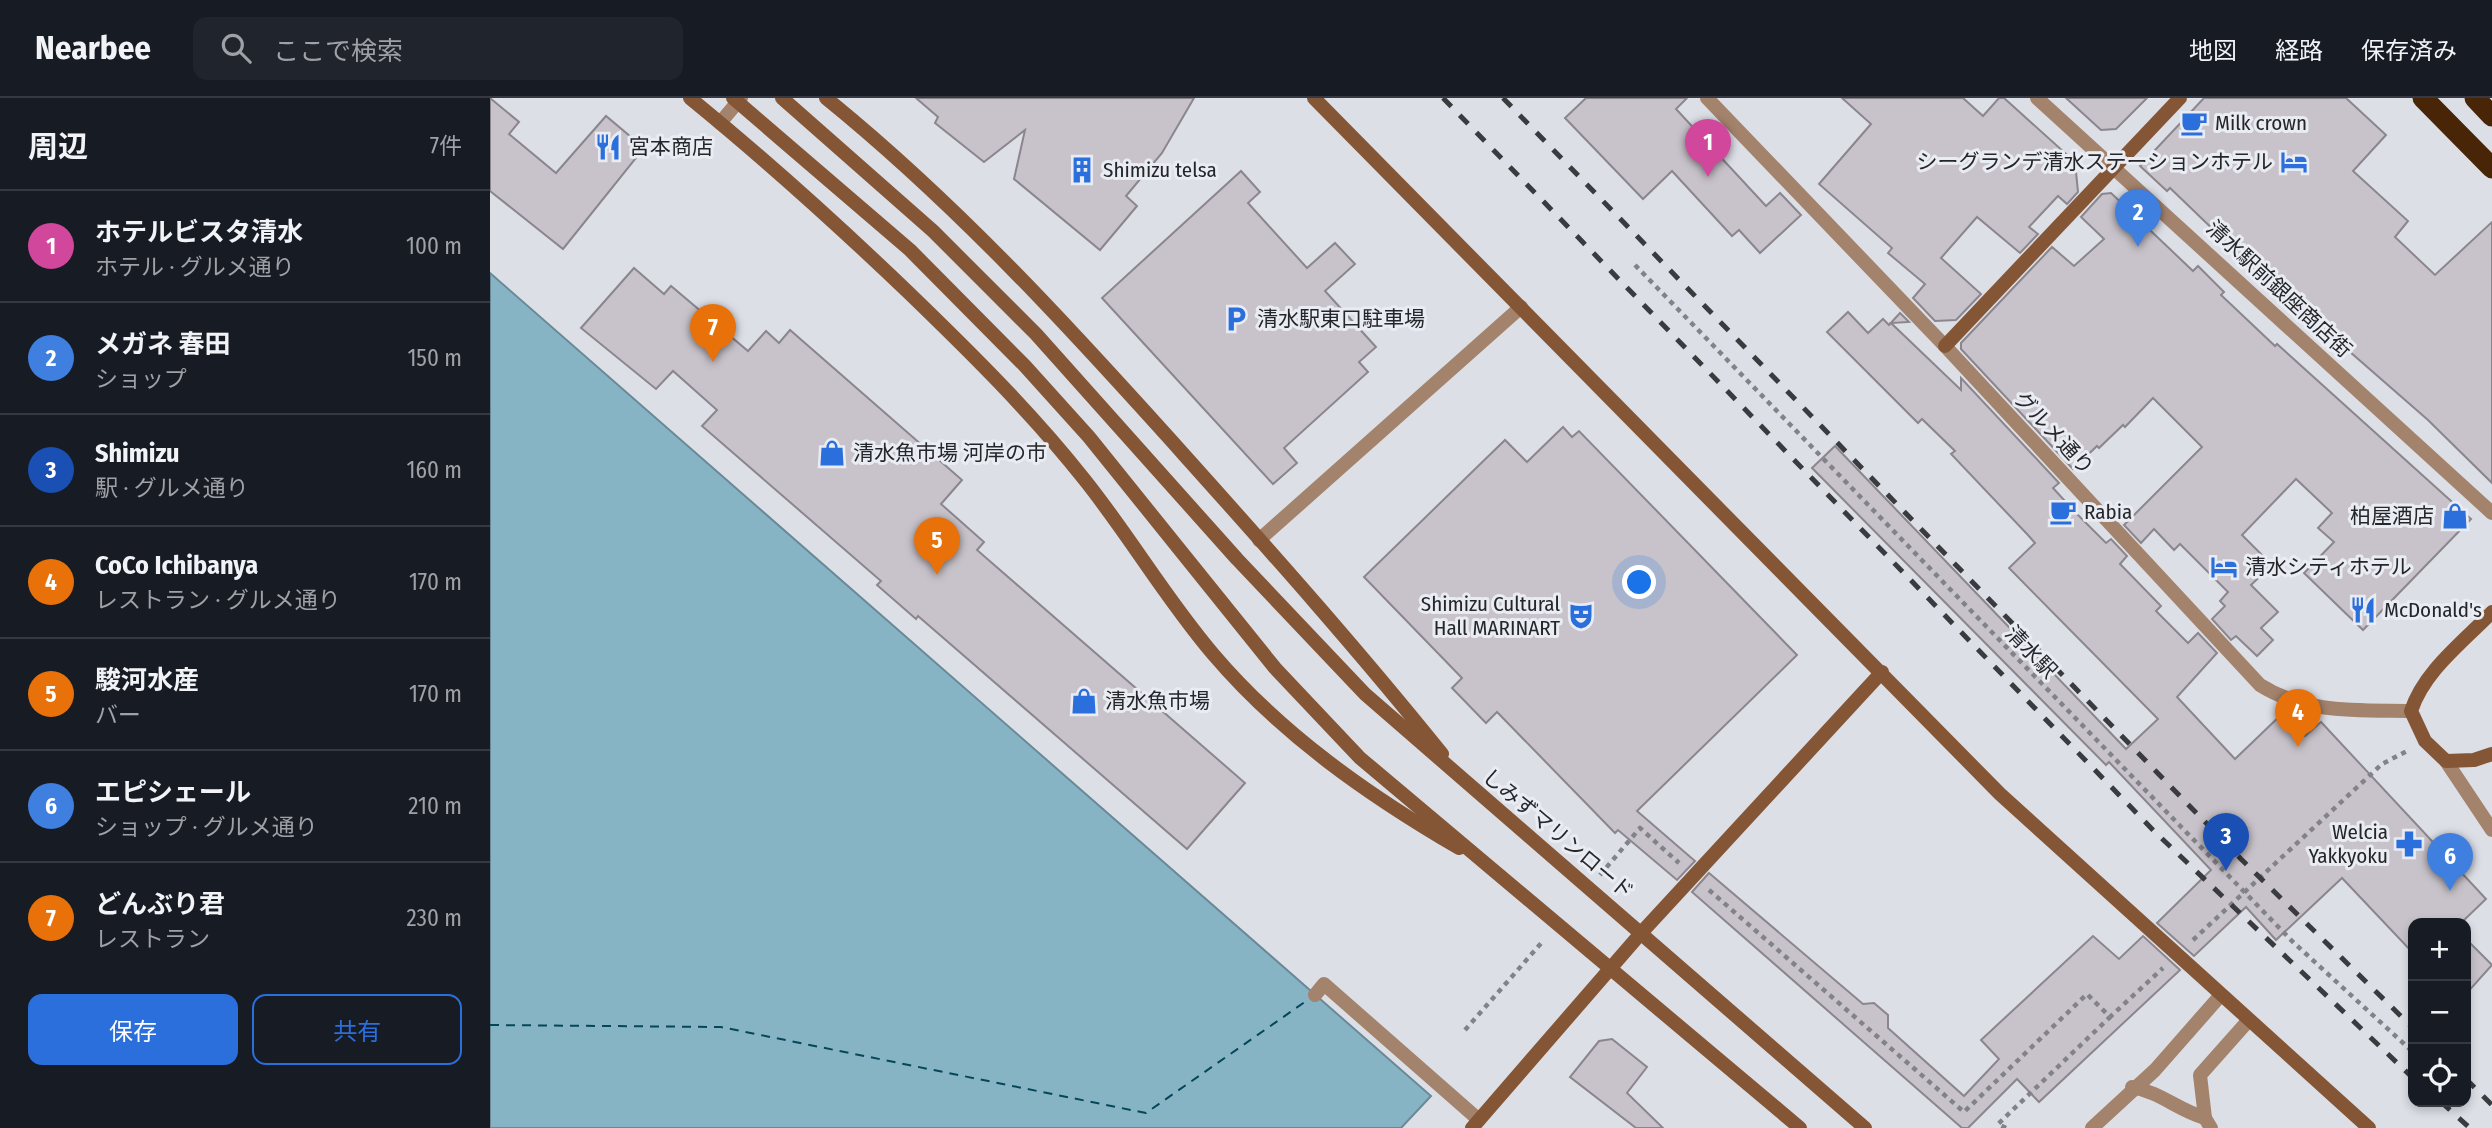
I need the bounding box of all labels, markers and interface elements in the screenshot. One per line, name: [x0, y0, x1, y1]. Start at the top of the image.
search box: [193, 17, 683, 80]
text: Nearbee: [35, 28, 151, 68]
icon: search: [217, 29, 255, 67]
text: ここで検索: [273, 36, 403, 67]
text: 地図: [2189, 37, 2237, 65]
text: 経路: [2275, 37, 2323, 65]
text: 保存済み: [2361, 37, 2457, 65]
cafe icon: Milk crown: [2179, 108, 2209, 138]
place label: Milk crown: [2215, 110, 2307, 136]
pin: 1: [1685, 119, 1731, 177]
text: 周辺: [28, 129, 88, 165]
text: 7件: [430, 132, 462, 160]
restaurant icon: 宮本商店: [593, 132, 623, 162]
place label: 宮本商店: [629, 134, 713, 160]
hotel icon: シーグランデ清水ステーションホテル: [2279, 147, 2309, 177]
place label: シーグランデ清水ステーションホテル: [1916, 149, 2273, 175]
building icon: Shimizu telsa: [1067, 155, 1097, 185]
place label: Shimizu telsa: [1103, 157, 1217, 183]
pin: 2: [2115, 189, 2161, 247]
street label: 清水駅前銀座商店街: [2201, 215, 2357, 363]
text: ホテルビスタ清水: [95, 217, 303, 248]
text: 1: [46, 232, 56, 260]
text: 100 m: [406, 232, 462, 260]
text: ホテル · グルメ通り: [95, 253, 295, 281]
pin: 7: [690, 304, 736, 362]
parking icon: 清水駅東口駐車場: [1221, 304, 1251, 334]
place label: 清水駅東口駐車場: [1257, 306, 1425, 332]
text: メガネ 春田: [95, 329, 230, 360]
text: 2: [46, 344, 56, 372]
text: 150 m: [407, 344, 462, 372]
text: ショップ: [95, 365, 187, 393]
street label: グルメ通り: [2009, 386, 2099, 480]
text: Shimizu: [95, 438, 180, 469]
shop icon: 清水魚市場 河岸の市: [817, 438, 847, 468]
place label: 清水魚市場 河岸の市: [853, 440, 1047, 466]
text: 3: [46, 456, 56, 484]
text: 160 m: [407, 456, 462, 484]
text: 駅 · グルメ通り: [95, 474, 249, 502]
cafe icon: Rabia: [2048, 497, 2078, 527]
place label: Rabia: [2084, 499, 2132, 525]
shop icon: 柏屋酒店: [2440, 501, 2470, 531]
place label: 柏屋酒店: [2350, 503, 2434, 529]
pin: 5: [914, 517, 960, 575]
text: CoCo Ichibanya: [95, 550, 258, 581]
hotel icon: 清水シティホテル: [2209, 552, 2239, 582]
place label: 清水シティホテル: [2245, 554, 2412, 580]
your location: [1622, 565, 1656, 599]
text: 4: [45, 568, 57, 596]
text: 170 m: [409, 568, 462, 596]
text: レストラン · グルメ通り: [95, 586, 341, 614]
place label: Shimizu Cultural Hall MARINART: [1421, 591, 1560, 641]
restaurant icon: McDonald's: [2348, 595, 2378, 625]
place label: McDonald's: [2384, 597, 2482, 623]
theatre icon: Shimizu Cultural Hall MARINART: [1566, 601, 1596, 631]
street label: 清水駅: [2000, 620, 2062, 684]
text: 駿河水産: [95, 665, 199, 696]
text: 5: [45, 680, 57, 708]
text: 170 m: [409, 680, 462, 708]
shop icon: 清水魚市場: [1069, 686, 1099, 716]
place label: 清水魚市場: [1105, 688, 1210, 714]
pin: 4: [2275, 689, 2321, 747]
text: バー: [95, 701, 141, 729]
street label: しみずマリンロード: [1477, 763, 1639, 905]
text: エピシェール: [95, 777, 251, 808]
text: 6: [45, 792, 57, 820]
text: 210 m: [408, 792, 462, 820]
text: ショップ · グルメ通り: [95, 813, 318, 841]
pin: 3: [2203, 813, 2249, 871]
place label: Welcia Yakkyoku: [2308, 819, 2388, 869]
pharmacy icon: Welcia Yakkyoku: [2394, 829, 2424, 859]
pin: 6: [2427, 833, 2473, 891]
text: どんぶり君: [95, 889, 225, 920]
text: 7: [46, 904, 56, 932]
text: 230 m: [406, 904, 462, 932]
map controls: [2408, 918, 2471, 1107]
button: +: [2408, 918, 2471, 981]
text: レストラン: [95, 925, 210, 953]
button: −: [2408, 981, 2471, 1044]
button: 保存: [28, 994, 238, 1065]
button: 共有: [252, 994, 462, 1065]
button: locate: [2408, 1044, 2471, 1107]

